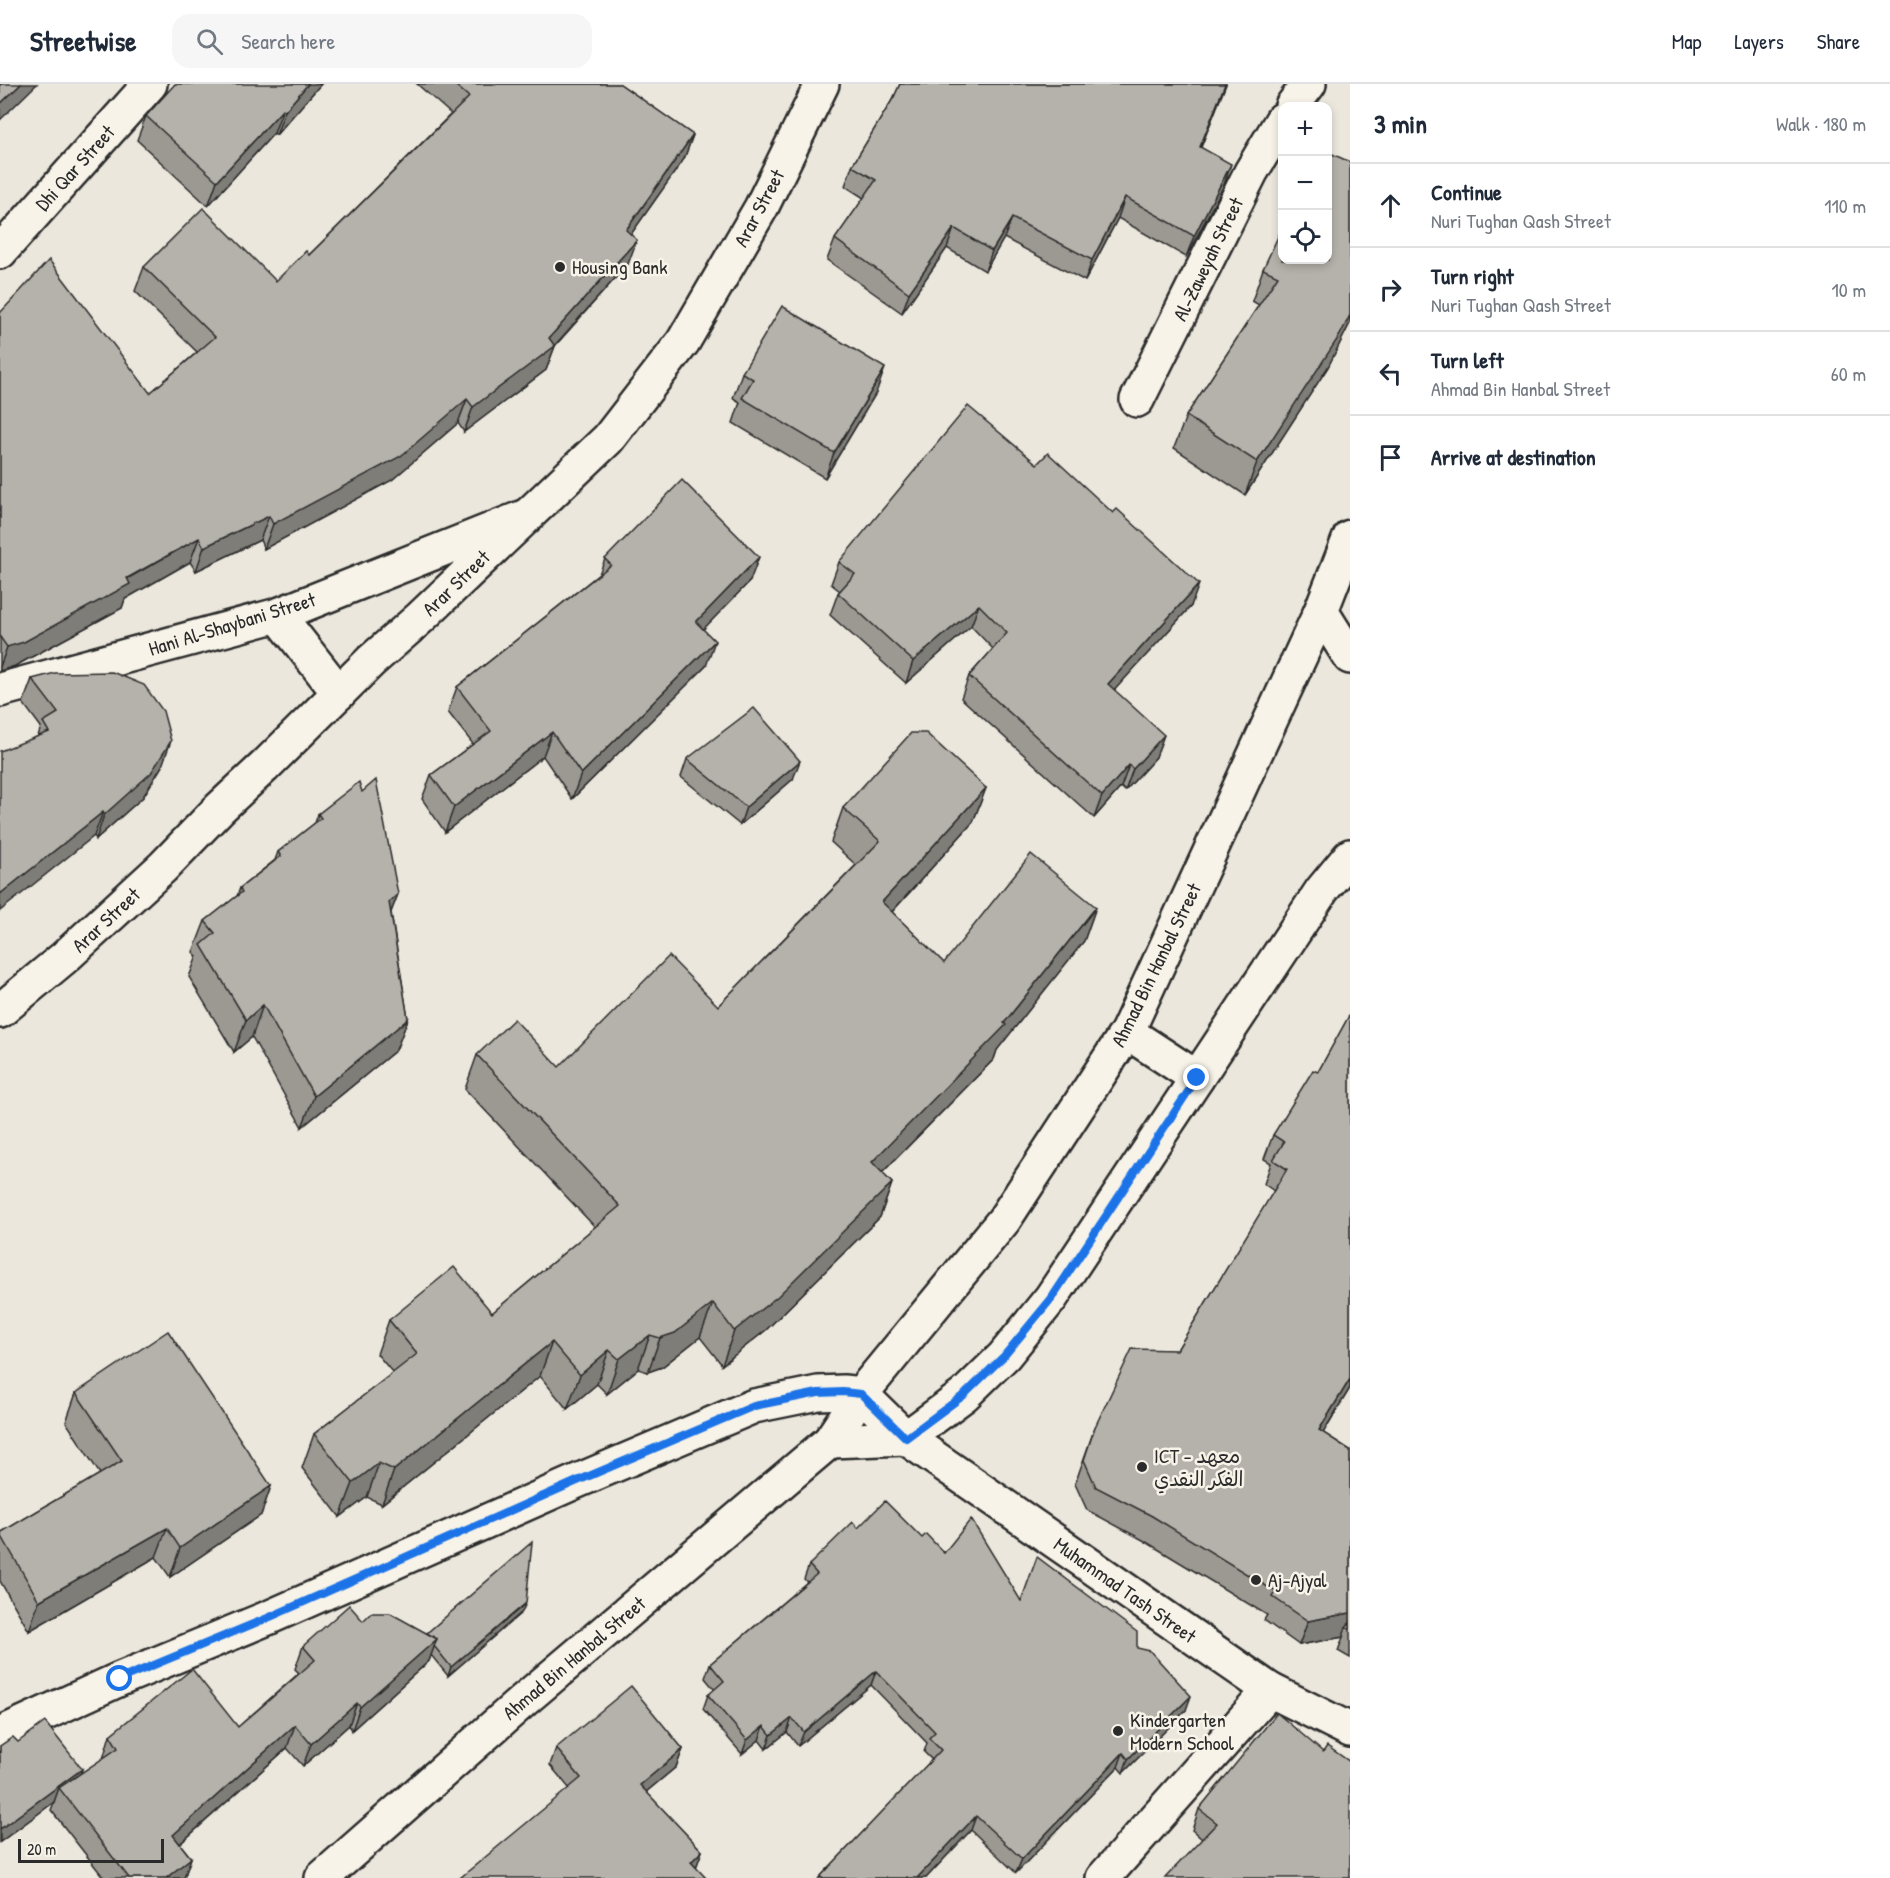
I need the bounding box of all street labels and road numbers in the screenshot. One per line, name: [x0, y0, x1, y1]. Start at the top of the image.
street label: Dhi Qar Street: [29, 118, 121, 216]
street label: Arar Street: [727, 163, 791, 251]
street label: Al-Zaweyah Street: [1166, 192, 1250, 325]
street label: Arar Street: [416, 543, 496, 622]
street label: Hani Al-Shaybani Street: [145, 585, 320, 662]
street label: Ahmad Bin Hanbal Street: [1104, 877, 1207, 1051]
street label: Arar Street: [66, 880, 146, 958]
street label: Muhammad Tash Street: [1049, 1530, 1203, 1649]
street label: Ahmad Bin Hanbal Street: [496, 1589, 652, 1726]

